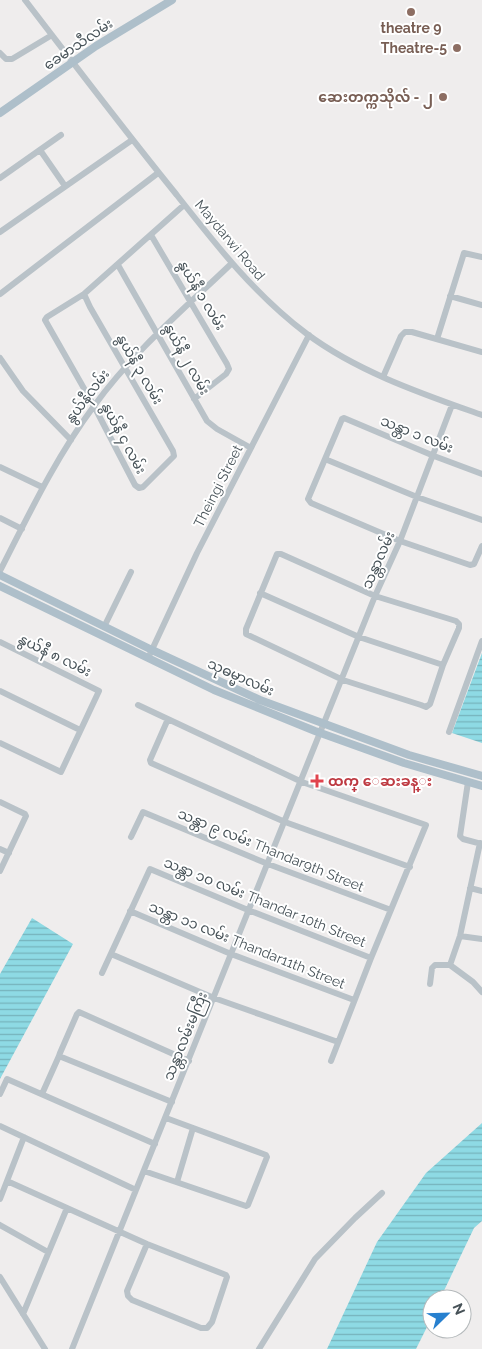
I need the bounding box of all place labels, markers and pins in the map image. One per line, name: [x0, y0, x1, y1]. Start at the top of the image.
marker: theatre 9: [405, 6, 417, 18]
place label: theatre 9: [381, 20, 441, 36]
place label: Theatre-5: [381, 40, 447, 56]
marker: Theatre-5: [451, 42, 463, 54]
place label: ဆေးတက္ကသိုလ် - ၂: [318, 87, 433, 109]
marker: ဆေးတက္ကသိုလ် - ၂: [437, 91, 449, 103]
place label: ထက္ ေဆးခန္း: [328, 773, 432, 793]
marker: ထက္ ေဆးခန္း: [310, 774, 324, 788]

